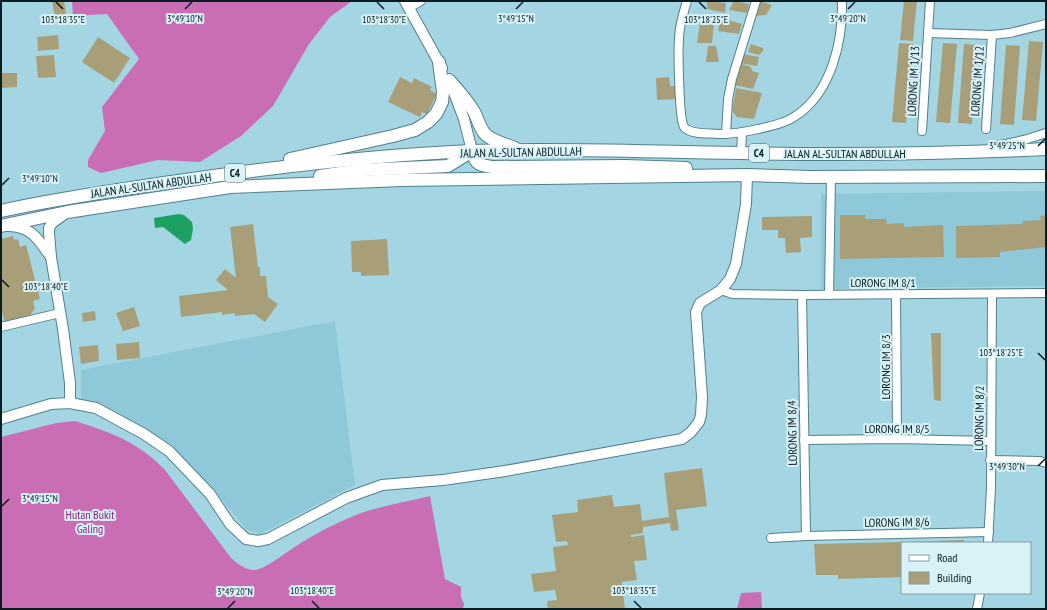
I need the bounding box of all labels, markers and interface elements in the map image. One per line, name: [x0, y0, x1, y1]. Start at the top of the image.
text: 3°49'10"N: [167, 12, 203, 25]
text: 3°49'15"N: [498, 12, 534, 25]
text: 3°49'20"N: [830, 12, 866, 25]
text: 103°18'35"E: [41, 13, 85, 26]
text: 103°18'30"E: [362, 13, 406, 26]
text: 103°18'25"E: [684, 13, 728, 26]
street label: LORONG IM 1/13: [904, 45, 922, 117]
street label: LORONG IM 1/12: [967, 45, 987, 117]
text: 3°49'25"N: [989, 139, 1025, 152]
street label: JALAN AL-SULTAN ABDULLAH: [459, 143, 582, 161]
road number: C4: [749, 144, 769, 162]
street label: JALAN AL-SULTAN ABDULLAH: [783, 146, 906, 161]
road number: C4: [225, 164, 245, 182]
street label: JALAN AL-SULTAN ABDULLAH: [89, 169, 212, 201]
text: 3°49'10"N: [22, 172, 58, 185]
street label: LORONG IM 8/1: [850, 275, 916, 290]
text: 103°18'40"E: [24, 280, 68, 293]
street label: LORONG IM 8/3: [878, 334, 893, 400]
text: 103°18'25"E: [979, 346, 1023, 359]
street label: LORONG IM 8/2: [971, 385, 987, 451]
street label: LORONG IM 8/4: [784, 400, 800, 466]
street label: LORONG IM 8/5: [864, 421, 930, 436]
text: 3°49'30"N: [989, 460, 1025, 473]
text: 3°49'15"N: [22, 492, 58, 505]
park label: Hutan Bukit Galing: [66, 507, 115, 536]
street label: LORONG IM 8/6: [864, 514, 930, 530]
legend: [901, 542, 1031, 594]
text: Road: [937, 550, 957, 565]
text: Building: [937, 570, 972, 585]
text: 103°18'40"E: [290, 584, 334, 597]
text: 103°18'35"E: [612, 584, 656, 597]
text: 3°49'20"N: [217, 585, 253, 598]

